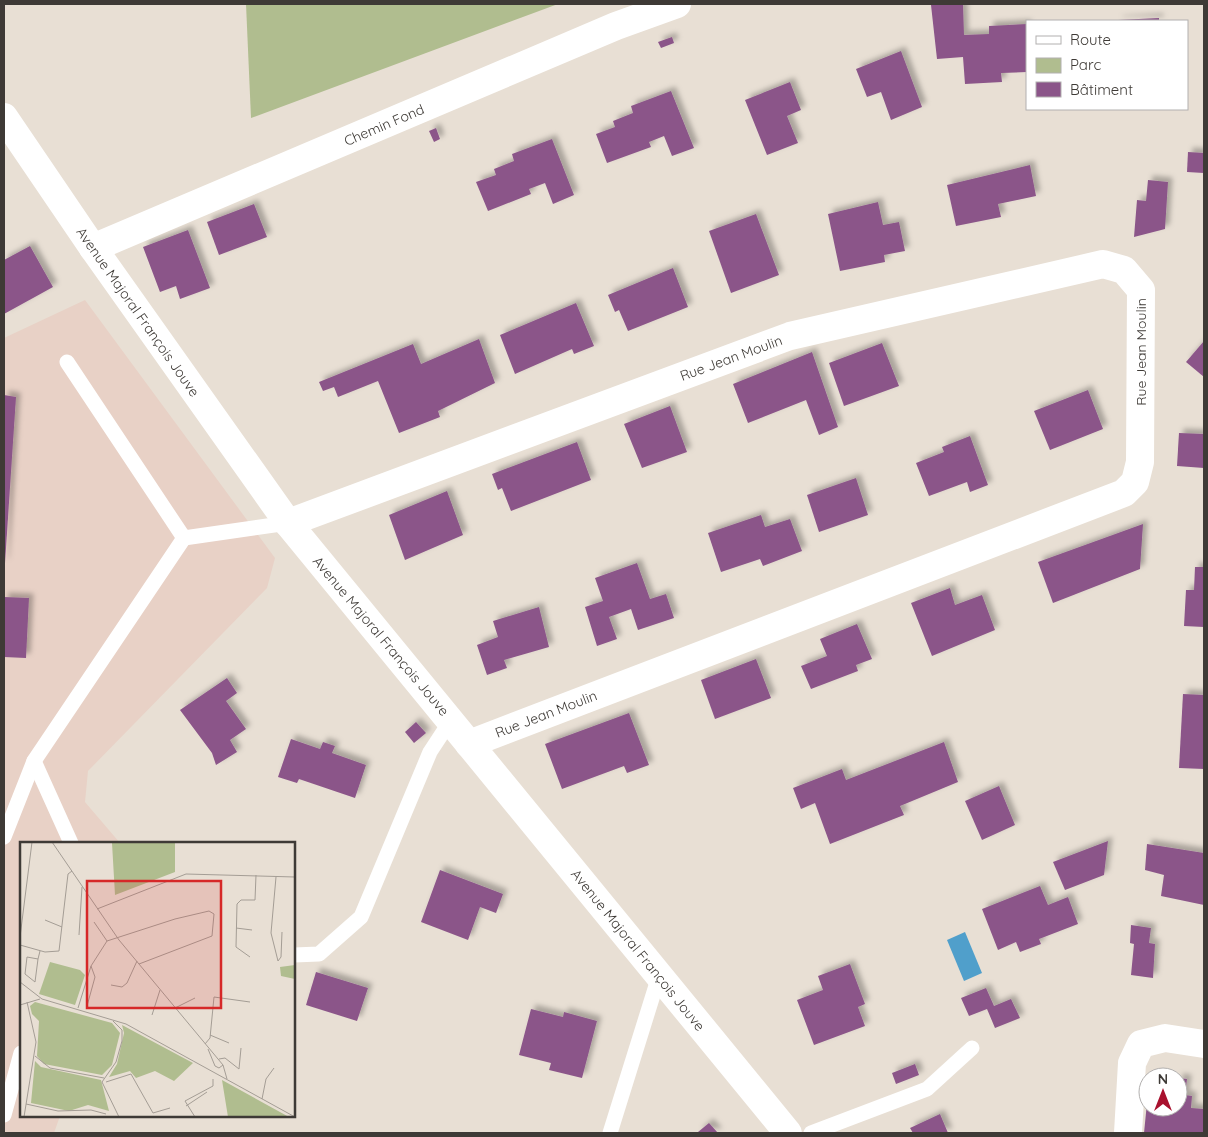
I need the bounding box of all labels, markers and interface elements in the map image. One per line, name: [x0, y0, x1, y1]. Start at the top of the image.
legend: [1026, 20, 1188, 110]
text: Route: [1070, 30, 1111, 49]
text: Parc: [1070, 55, 1101, 74]
text: Bâtiment: [1070, 80, 1133, 99]
street label: Chemin Fond: [341, 100, 427, 150]
street label: Avenue Majoral François Jouve: [72, 224, 204, 400]
street label: Rue Jean Moulin: [1132, 298, 1150, 406]
street label: Rue Jean Moulin: [677, 331, 785, 385]
street label: Avenue Majoral François Jouve: [309, 552, 453, 720]
street label: Rue Jean Moulin: [493, 686, 599, 742]
inset map: [20, 842, 295, 1117]
street label: Avenue Majoral François Jouve: [567, 865, 709, 1035]
north arrow: [1138, 1067, 1188, 1117]
text: N: [1158, 1070, 1168, 1088]

